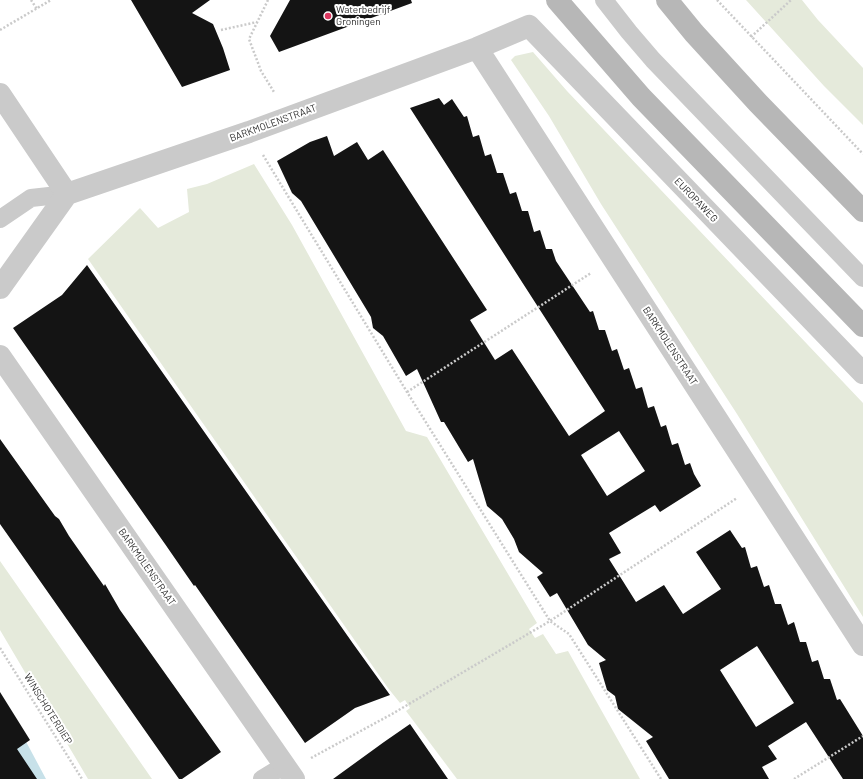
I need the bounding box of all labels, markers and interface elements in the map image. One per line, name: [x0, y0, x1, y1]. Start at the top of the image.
place label: Waterbedrijf Groningen: [336, 4, 390, 28]
marker: Waterbedrijf Groningen: [323, 11, 333, 21]
street label: BARKMOLENSTRAAT: [228, 102, 318, 144]
street label: EUROPAWEG: [672, 175, 720, 225]
street label: BARKMOLENSTRAAT: [640, 304, 700, 388]
street label: BARKMOLENSTRAAT: [116, 526, 178, 608]
street label: WINSCHOTERDIEP: [21, 671, 75, 747]

